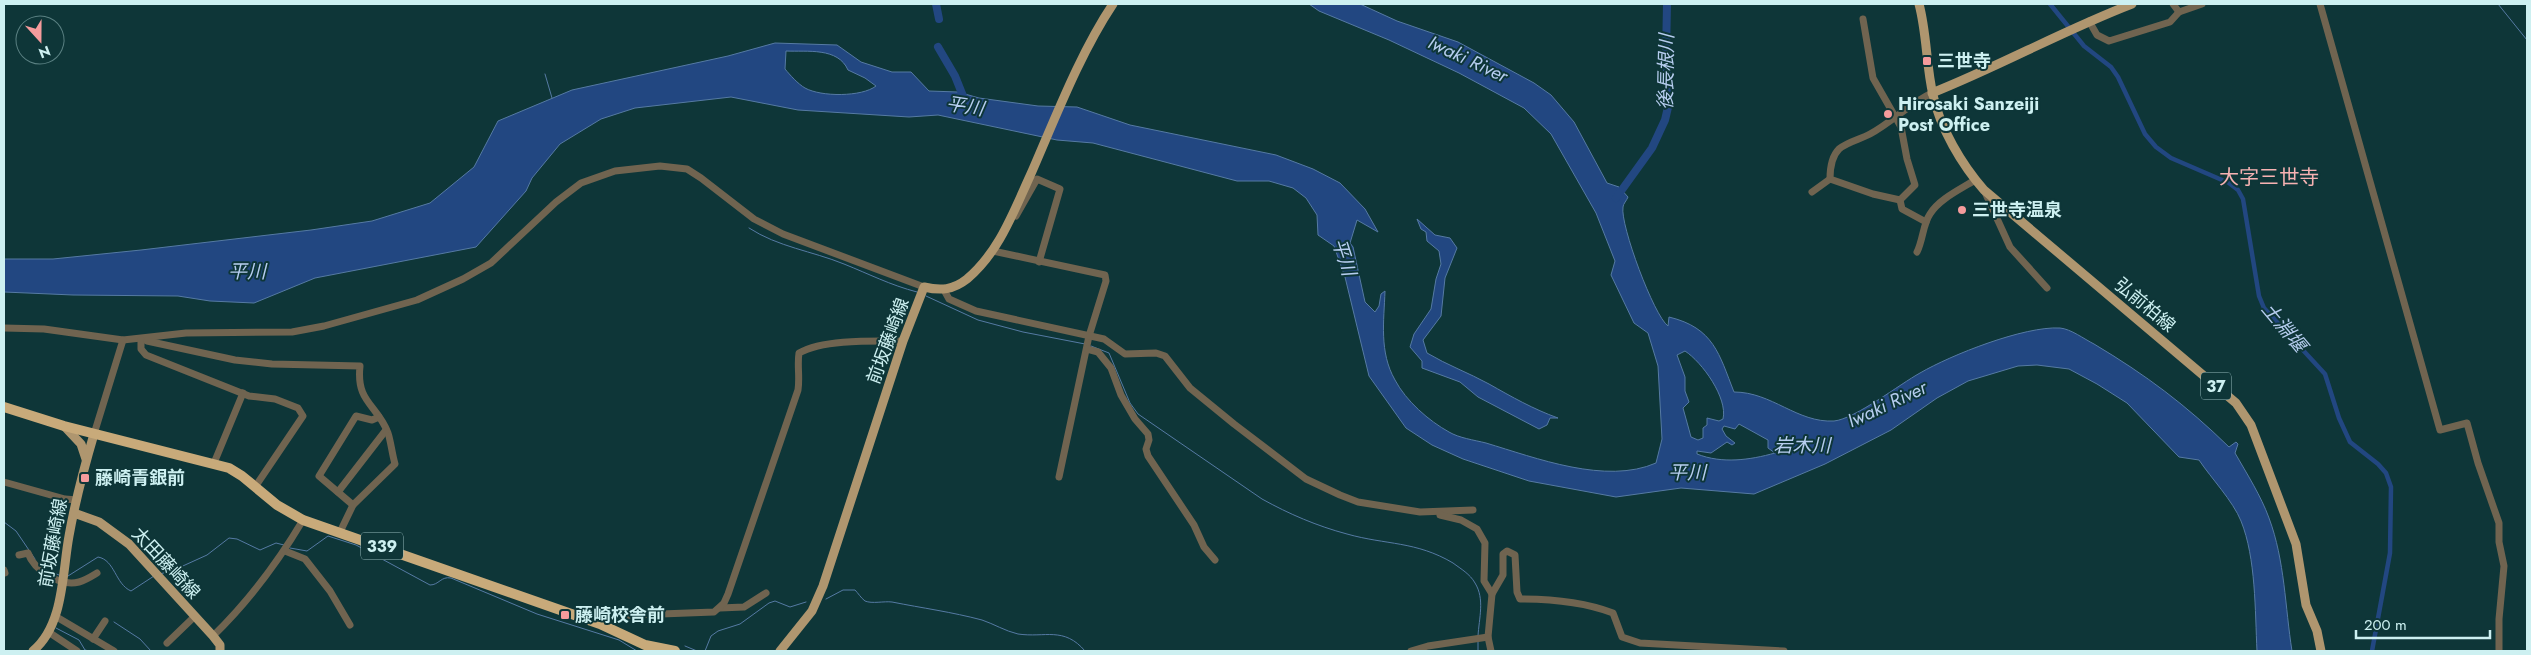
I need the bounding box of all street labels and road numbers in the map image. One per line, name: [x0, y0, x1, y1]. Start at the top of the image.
street label: 弘前柏線: [2109, 272, 2181, 338]
street label: 前坂藤崎線: [860, 294, 916, 388]
road number: 37: [2201, 372, 2231, 400]
street label: 前坂藤崎線: [32, 496, 74, 590]
street label: 太田藤崎線: [126, 521, 206, 605]
road number: 339: [361, 532, 403, 560]

